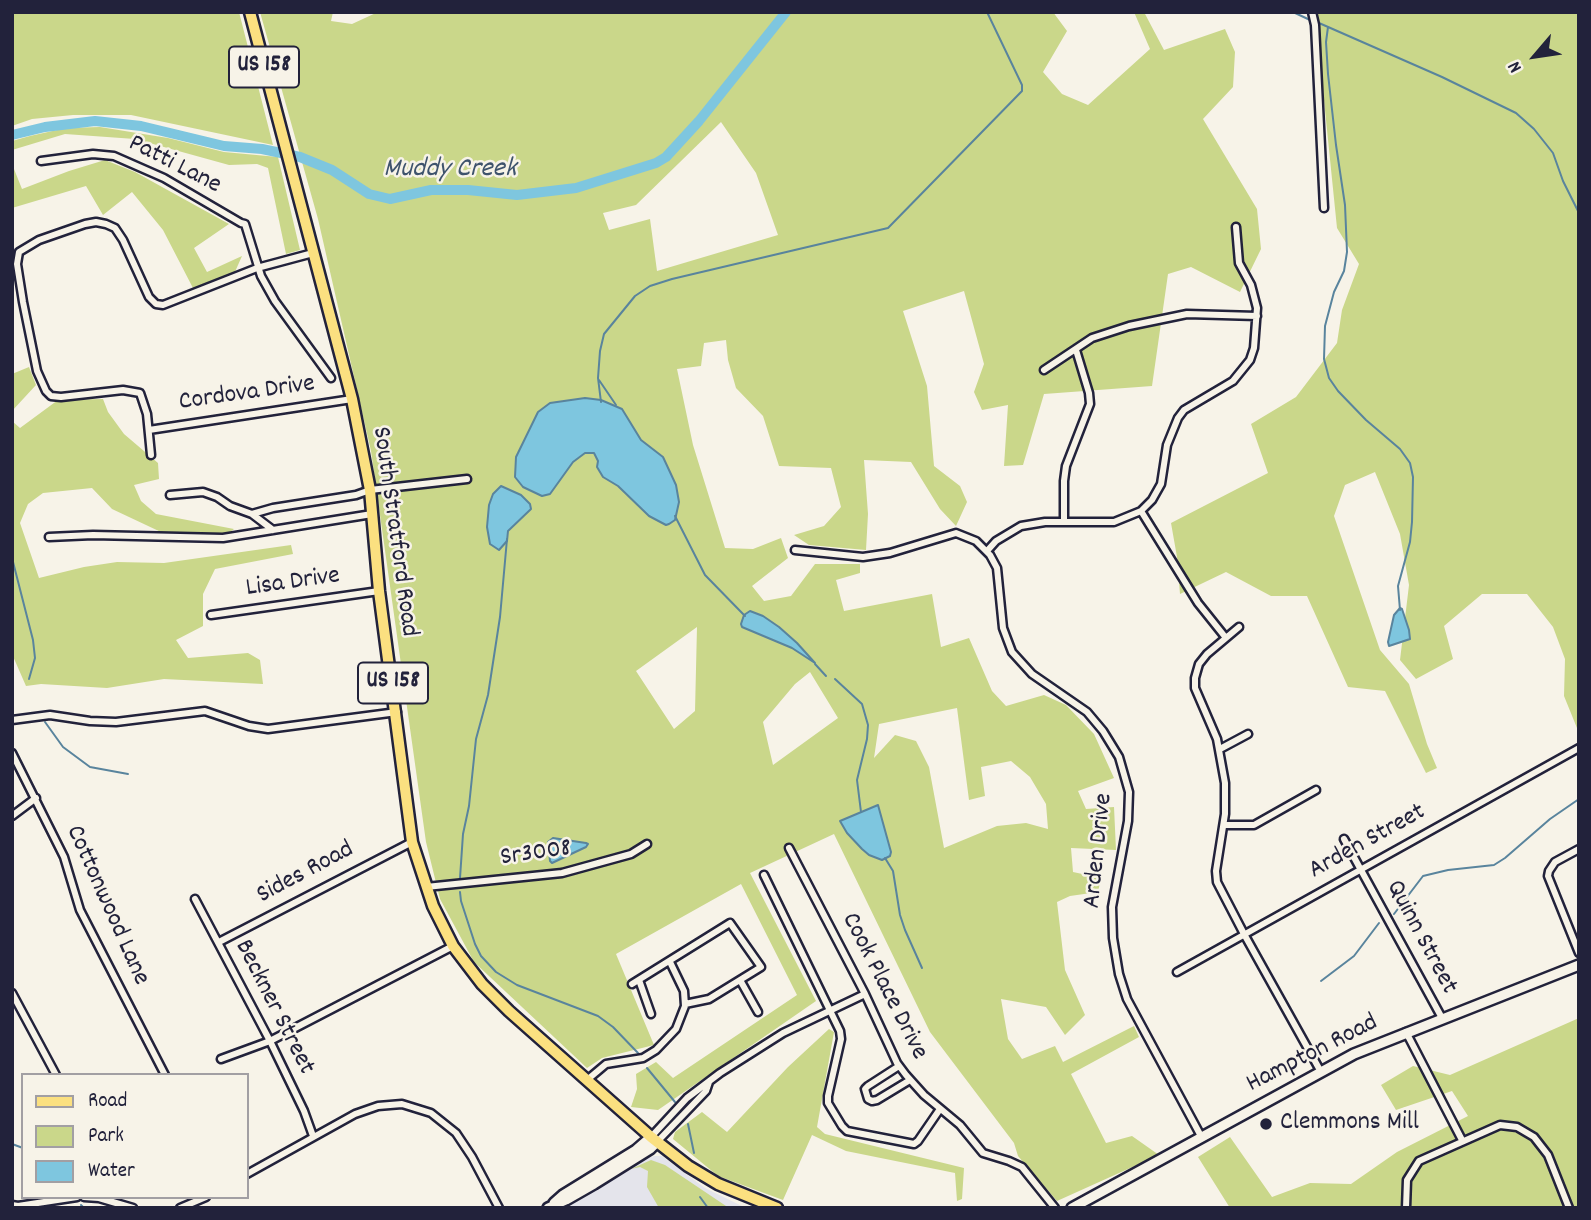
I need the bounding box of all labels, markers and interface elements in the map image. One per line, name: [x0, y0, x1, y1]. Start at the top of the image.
north arrow: [1500, 21, 1570, 91]
road number: US 158: [229, 46, 299, 88]
text: N: [1502, 56, 1530, 77]
street label: Patti Lane: [122, 129, 226, 203]
water label: Muddy Creek: [384, 154, 516, 188]
street label: Cordova Drive: [177, 370, 317, 420]
street label: South Stratford Road: [363, 425, 423, 639]
street label: Lisa Drive: [244, 562, 342, 606]
road number: US 158: [358, 662, 428, 704]
street label: Arden Drive: [1078, 792, 1122, 910]
street label: Arden Street: [1304, 798, 1432, 888]
street label: Cottonwood Lane: [57, 821, 155, 991]
street label: Sides Road: [252, 835, 360, 913]
street label: Sr3008: [498, 835, 574, 875]
street label: Quinn Street: [1377, 876, 1463, 1000]
street label: Cook Place Drive: [833, 908, 933, 1066]
street label: Beckner Street: [226, 935, 320, 1081]
street label: Hampton Road: [1242, 1009, 1384, 1101]
legend: [21, 1073, 248, 1199]
text: Road: [88, 1087, 127, 1117]
place label: Clemmons Mill: [1280, 1108, 1419, 1140]
marker: Clemmons Mill: [1258, 1116, 1274, 1132]
text: Park: [88, 1122, 124, 1152]
text: Water: [88, 1157, 135, 1187]

